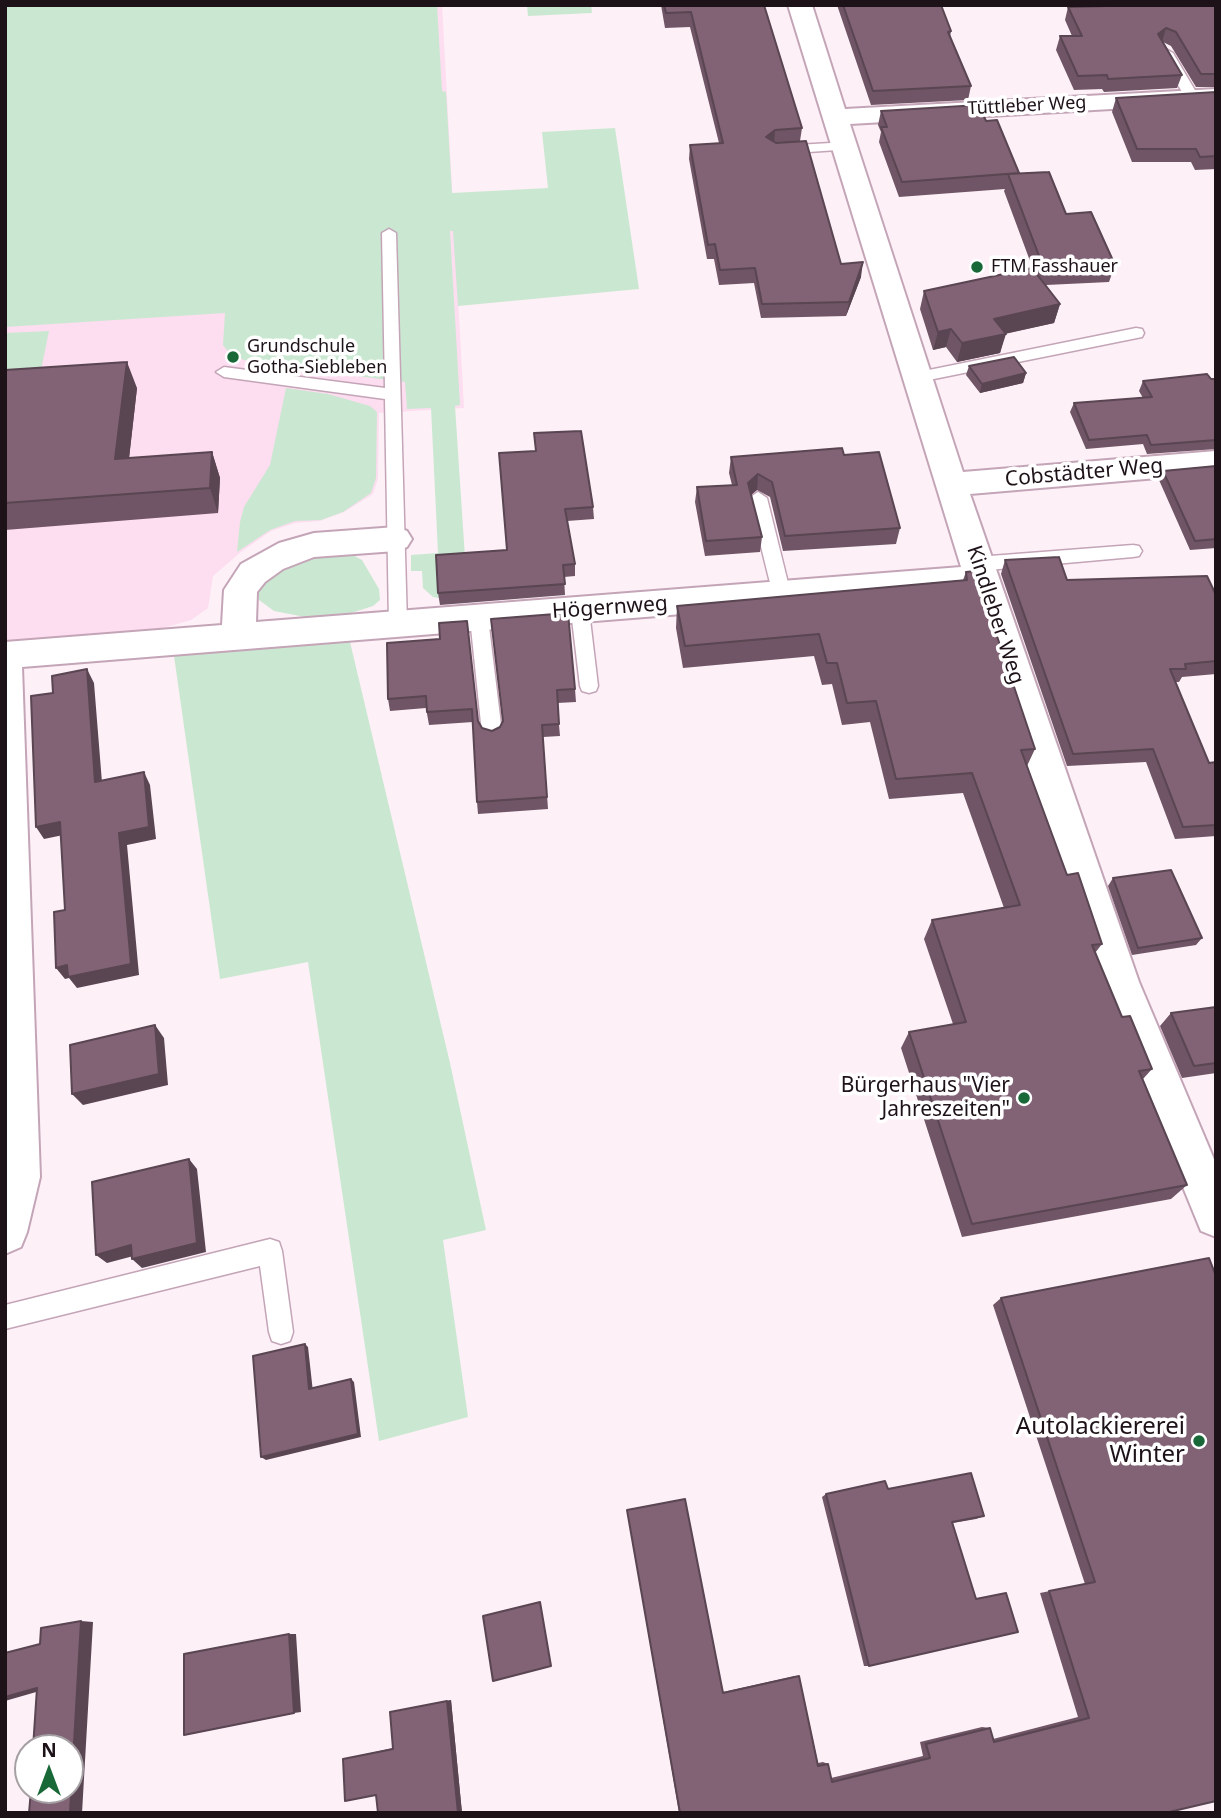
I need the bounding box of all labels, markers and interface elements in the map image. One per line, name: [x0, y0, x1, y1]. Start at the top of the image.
street label: Tüttleber Weg: [967, 92, 1087, 120]
place label: FTM Fasshauer: [991, 256, 1118, 278]
marker: FTM Fasshauer: [969, 259, 985, 275]
place label: Grundschule Gotha-Siebleben: [247, 336, 387, 378]
marker: Grundschule Gotha-Siebleben: [225, 349, 241, 365]
street label: Cobstädter Weg: [1004, 454, 1164, 492]
street label: Kindleber Weg: [961, 542, 1029, 688]
street label: Högernweg: [551, 591, 669, 625]
place label: Bürgerhaus "Vier Jahreszeiten": [841, 1073, 1010, 1123]
marker: Bürgerhaus "Vier Jahreszeiten": [1016, 1090, 1032, 1106]
place label: Autolackiererei Winter: [1016, 1413, 1185, 1469]
marker: Autolackiererei Winter: [1191, 1433, 1207, 1449]
north arrow: [14, 1734, 84, 1804]
text: N: [41, 1737, 57, 1763]

